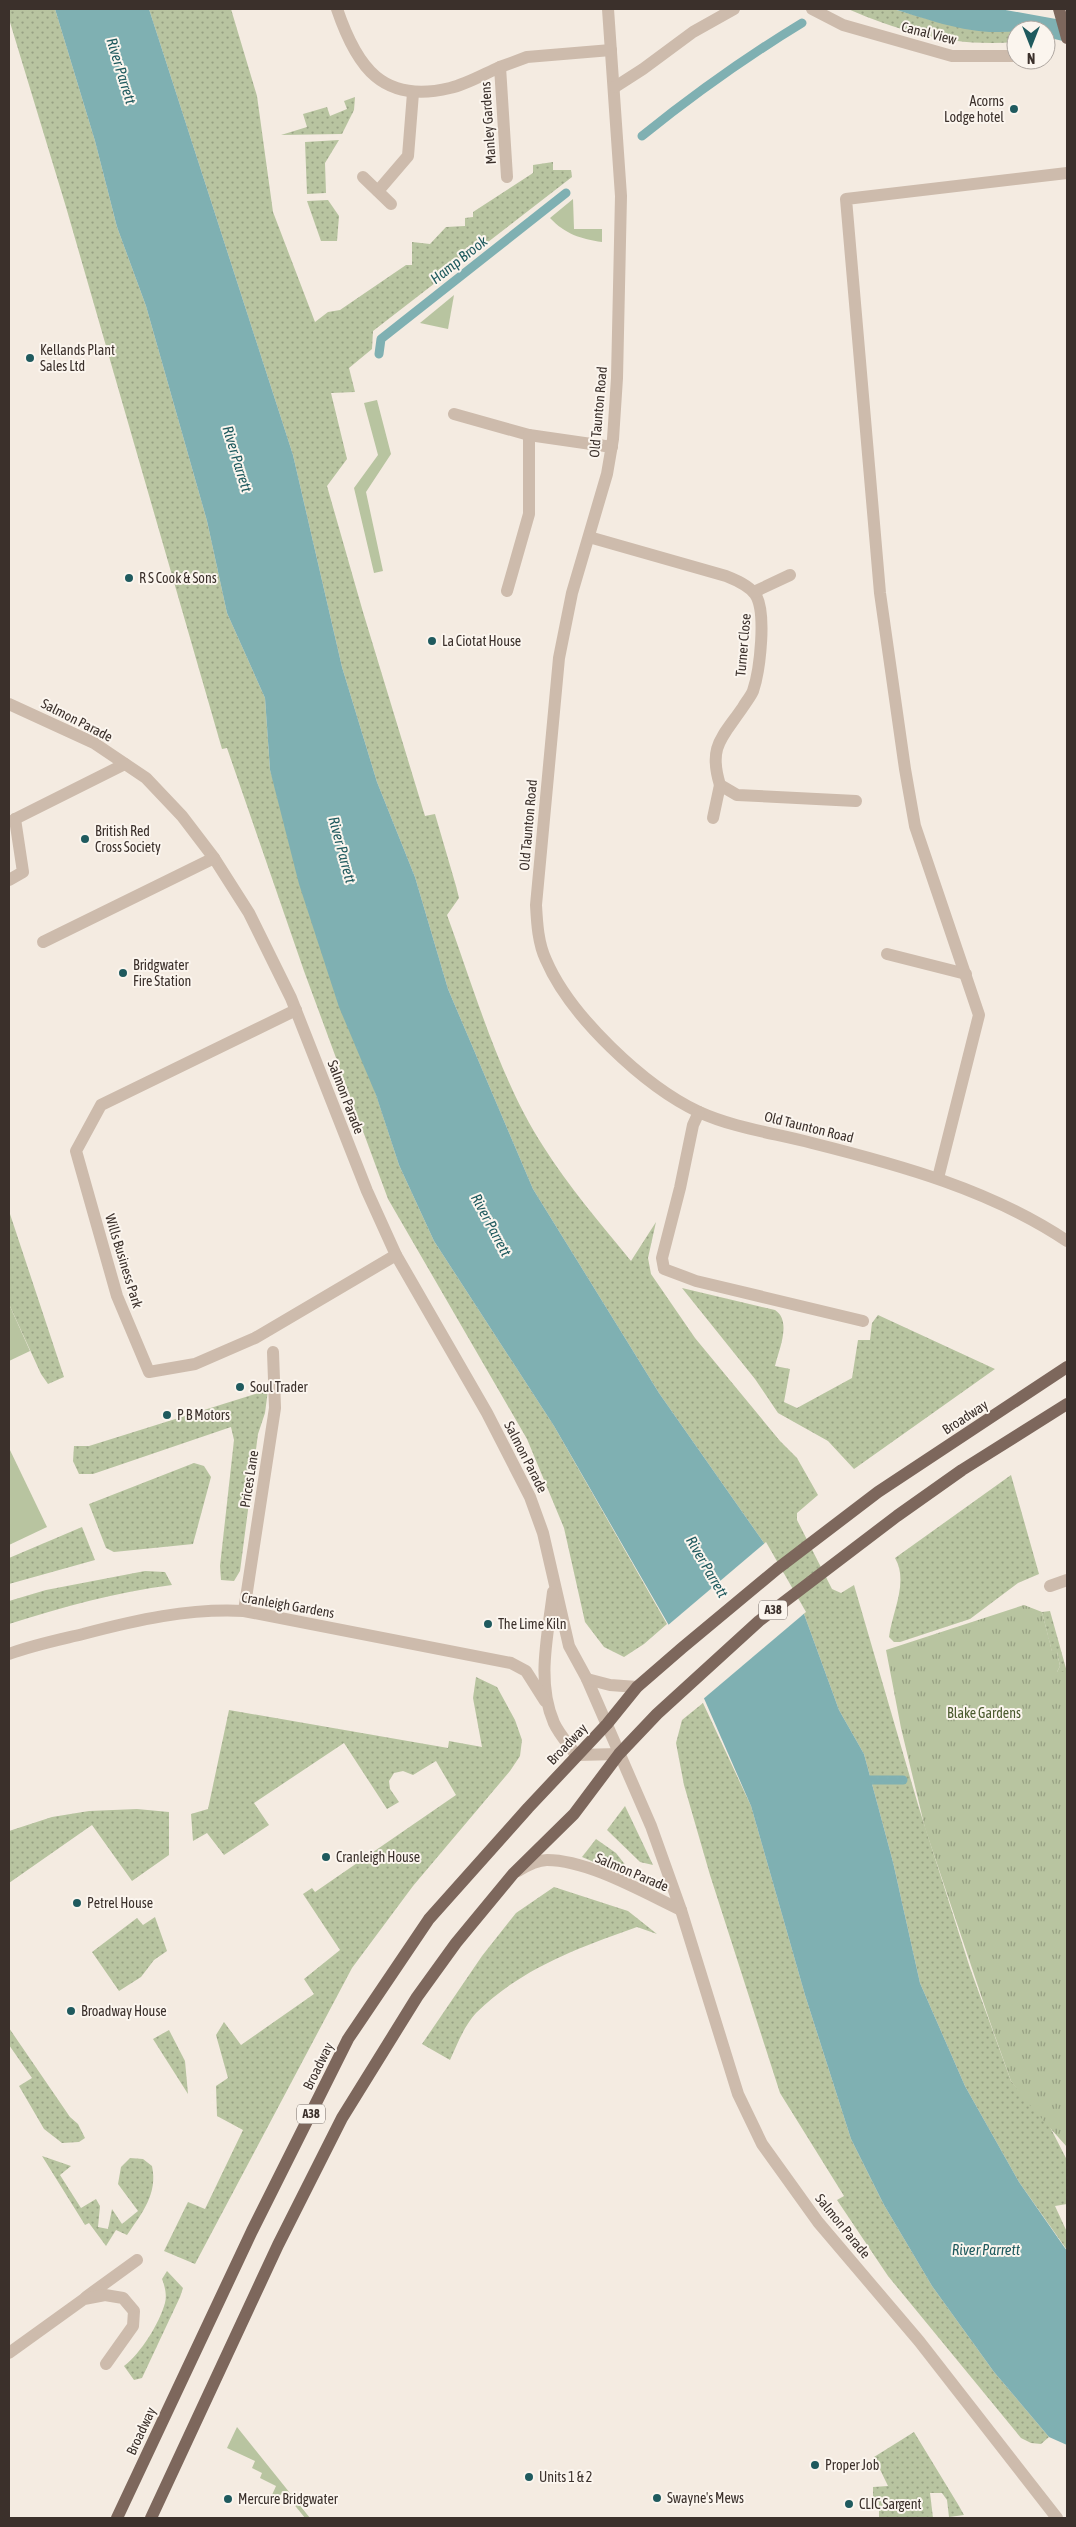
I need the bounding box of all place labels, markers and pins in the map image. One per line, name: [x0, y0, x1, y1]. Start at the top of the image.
place label: Acorns Lodge hotel: [944, 93, 1004, 125]
marker: Acorns Lodge hotel: [1008, 103, 1020, 115]
place label: Kellands Plant Sales Ltd: [40, 342, 115, 374]
marker: Kellands Plant Sales Ltd: [24, 352, 36, 364]
place label: R S Cook & Sons: [139, 570, 217, 586]
marker: R S Cook & Sons: [123, 572, 135, 584]
place label: La Ciotat House: [442, 633, 521, 649]
marker: La Ciotat House: [426, 635, 438, 647]
place label: British Red Cross Society: [95, 823, 161, 855]
marker: British Red Cross Society: [79, 833, 91, 845]
place label: Bridgwater Fire Station: [133, 957, 191, 989]
marker: Bridgwater Fire Station: [117, 967, 129, 979]
place label: Soul Trader: [250, 1379, 309, 1395]
marker: Soul Trader: [234, 1381, 246, 1393]
place label: P B Motors: [177, 1407, 230, 1423]
marker: P B Motors: [161, 1409, 173, 1421]
place label: The Lime Kiln: [498, 1616, 567, 1632]
marker: The Lime Kiln: [482, 1618, 494, 1630]
place label: Cranleigh House: [336, 1849, 420, 1865]
marker: Cranleigh House: [320, 1851, 332, 1863]
place label: Petrel House: [87, 1895, 153, 1911]
marker: Petrel House: [71, 1897, 83, 1909]
place label: Broadway House: [81, 2003, 167, 2019]
marker: Broadway House: [65, 2005, 77, 2017]
place label: Proper Job: [825, 2457, 880, 2473]
marker: Proper Job: [809, 2459, 821, 2471]
place label: Units 1 & 2: [539, 2469, 592, 2485]
marker: Units 1 & 2: [523, 2471, 535, 2483]
place label: Swayne's Mews: [667, 2490, 744, 2506]
place label: Mercure Bridgwater: [238, 2491, 339, 2507]
marker: Swayne's Mews: [651, 2492, 663, 2504]
marker: Mercure Bridgwater: [222, 2493, 234, 2505]
place label: CLIC Sargent: [859, 2496, 922, 2512]
marker: CLIC Sargent: [843, 2498, 855, 2510]

